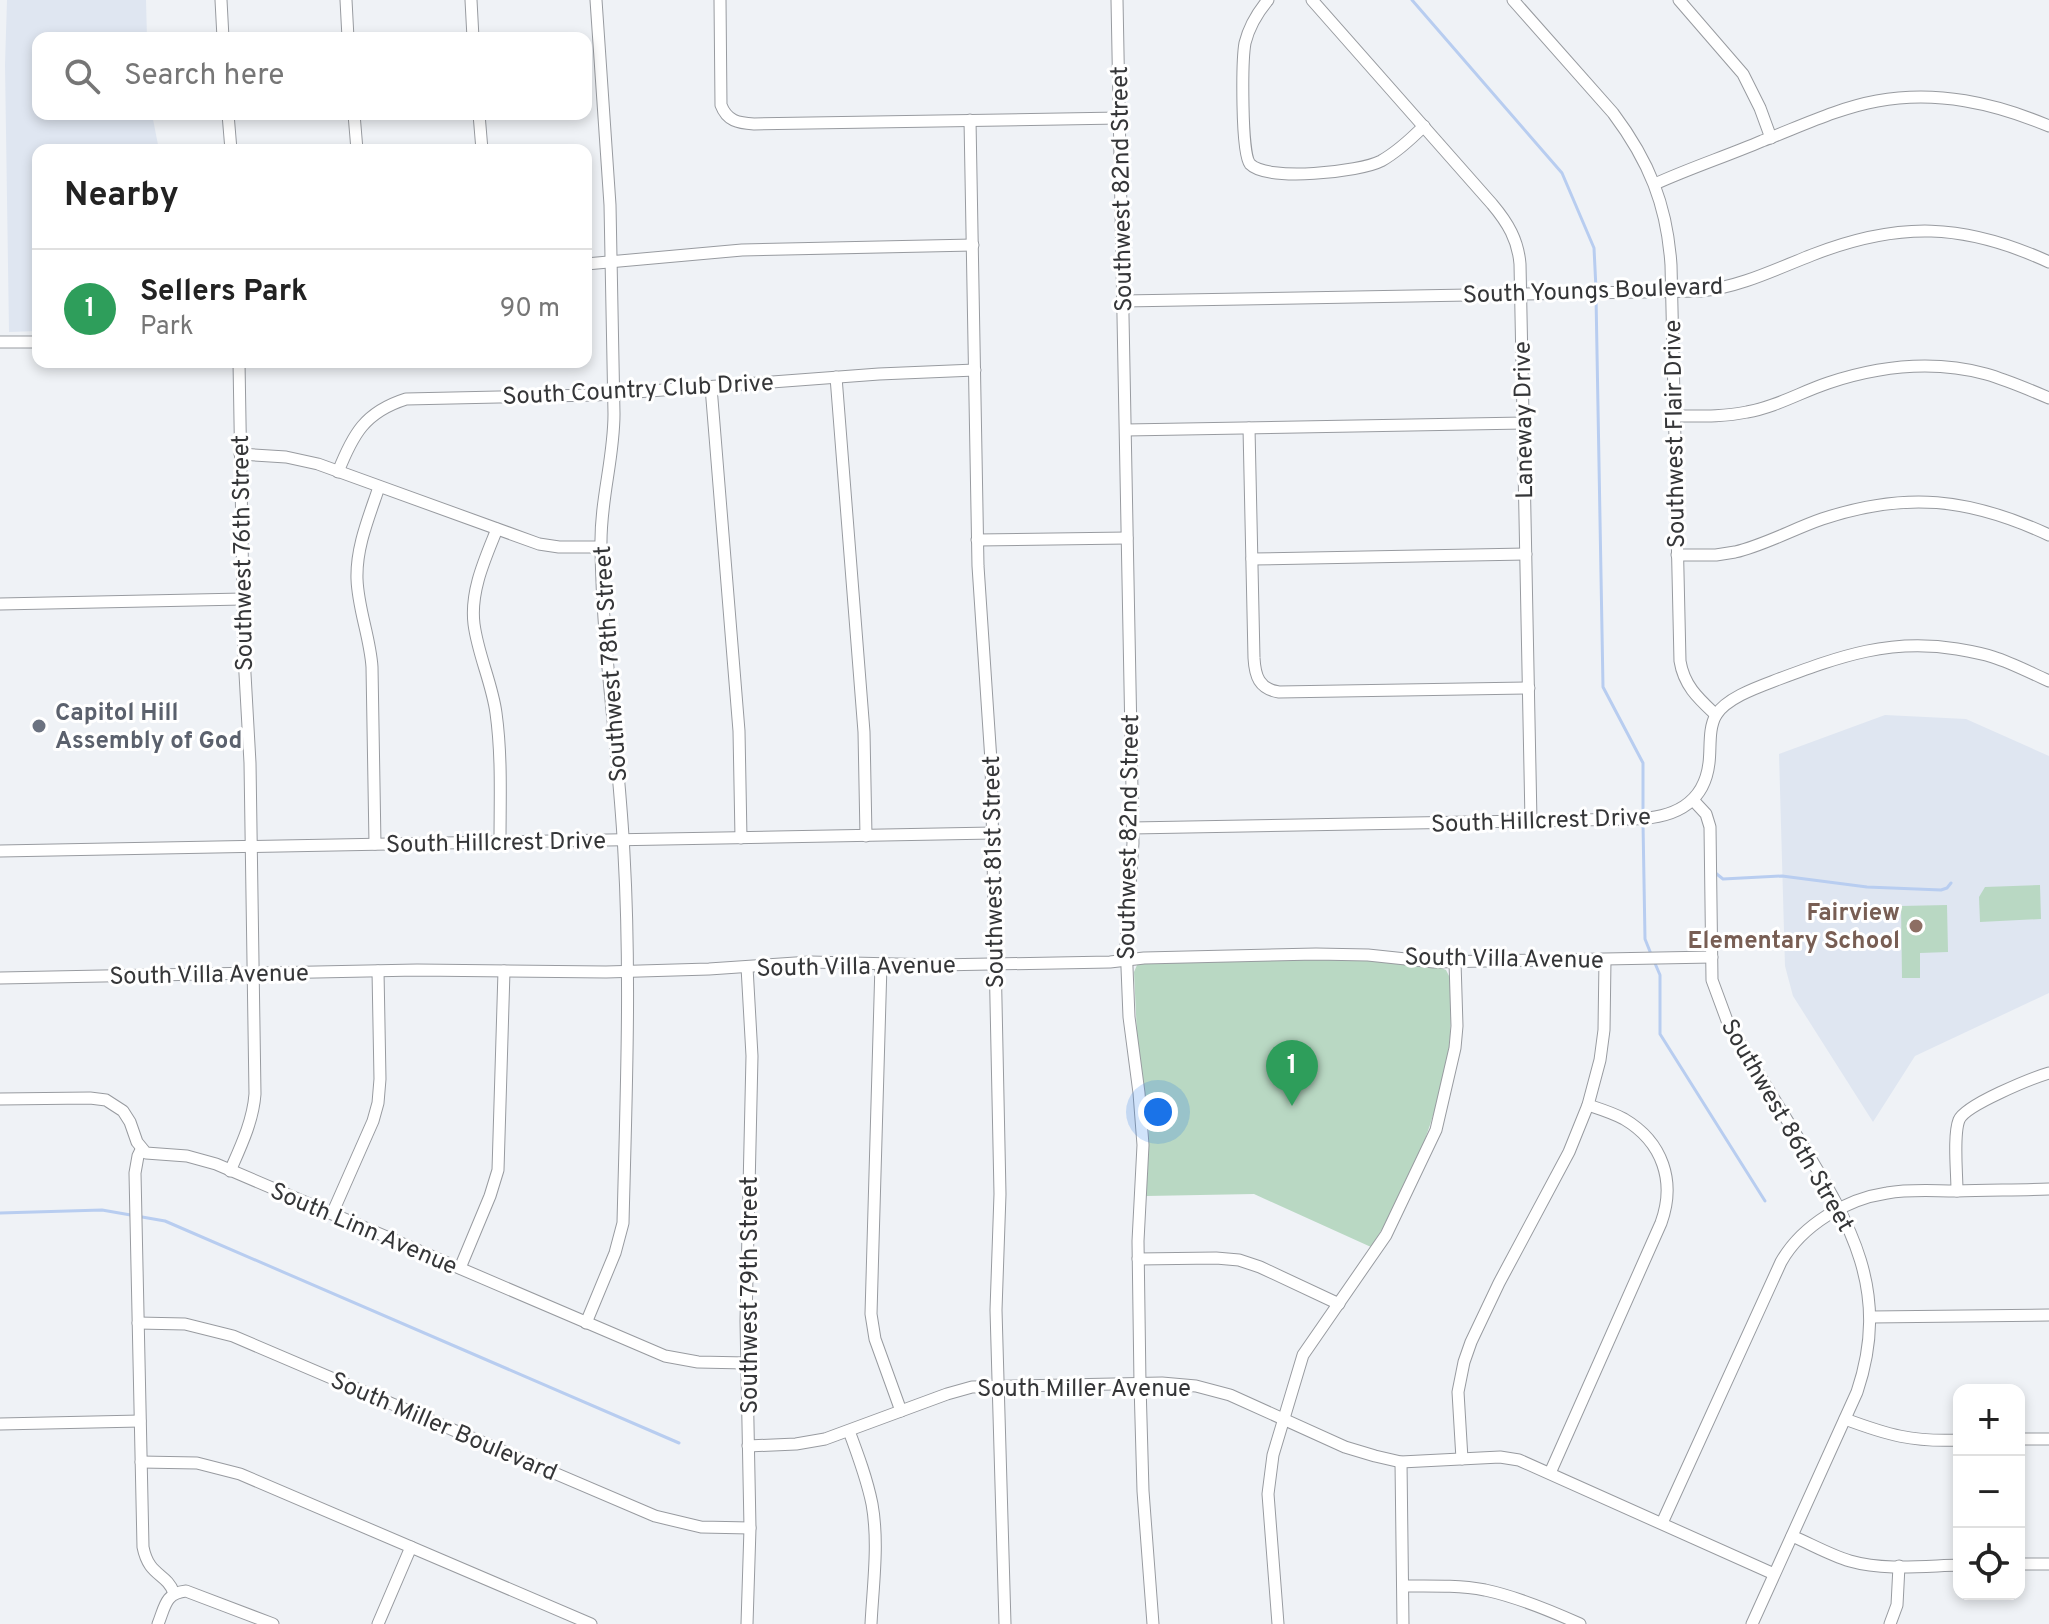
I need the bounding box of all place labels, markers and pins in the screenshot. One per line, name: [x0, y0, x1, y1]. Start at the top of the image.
place label: Capitol Hill Assembly of God: [55, 699, 242, 757]
marker: Capitol Hill Assembly of God: [30, 717, 48, 735]
place label: Fairview Elementary School: [1688, 899, 1900, 957]
marker: Fairview Elementary School: [1907, 917, 1925, 935]
pin: 1: [1266, 1040, 1318, 1106]

